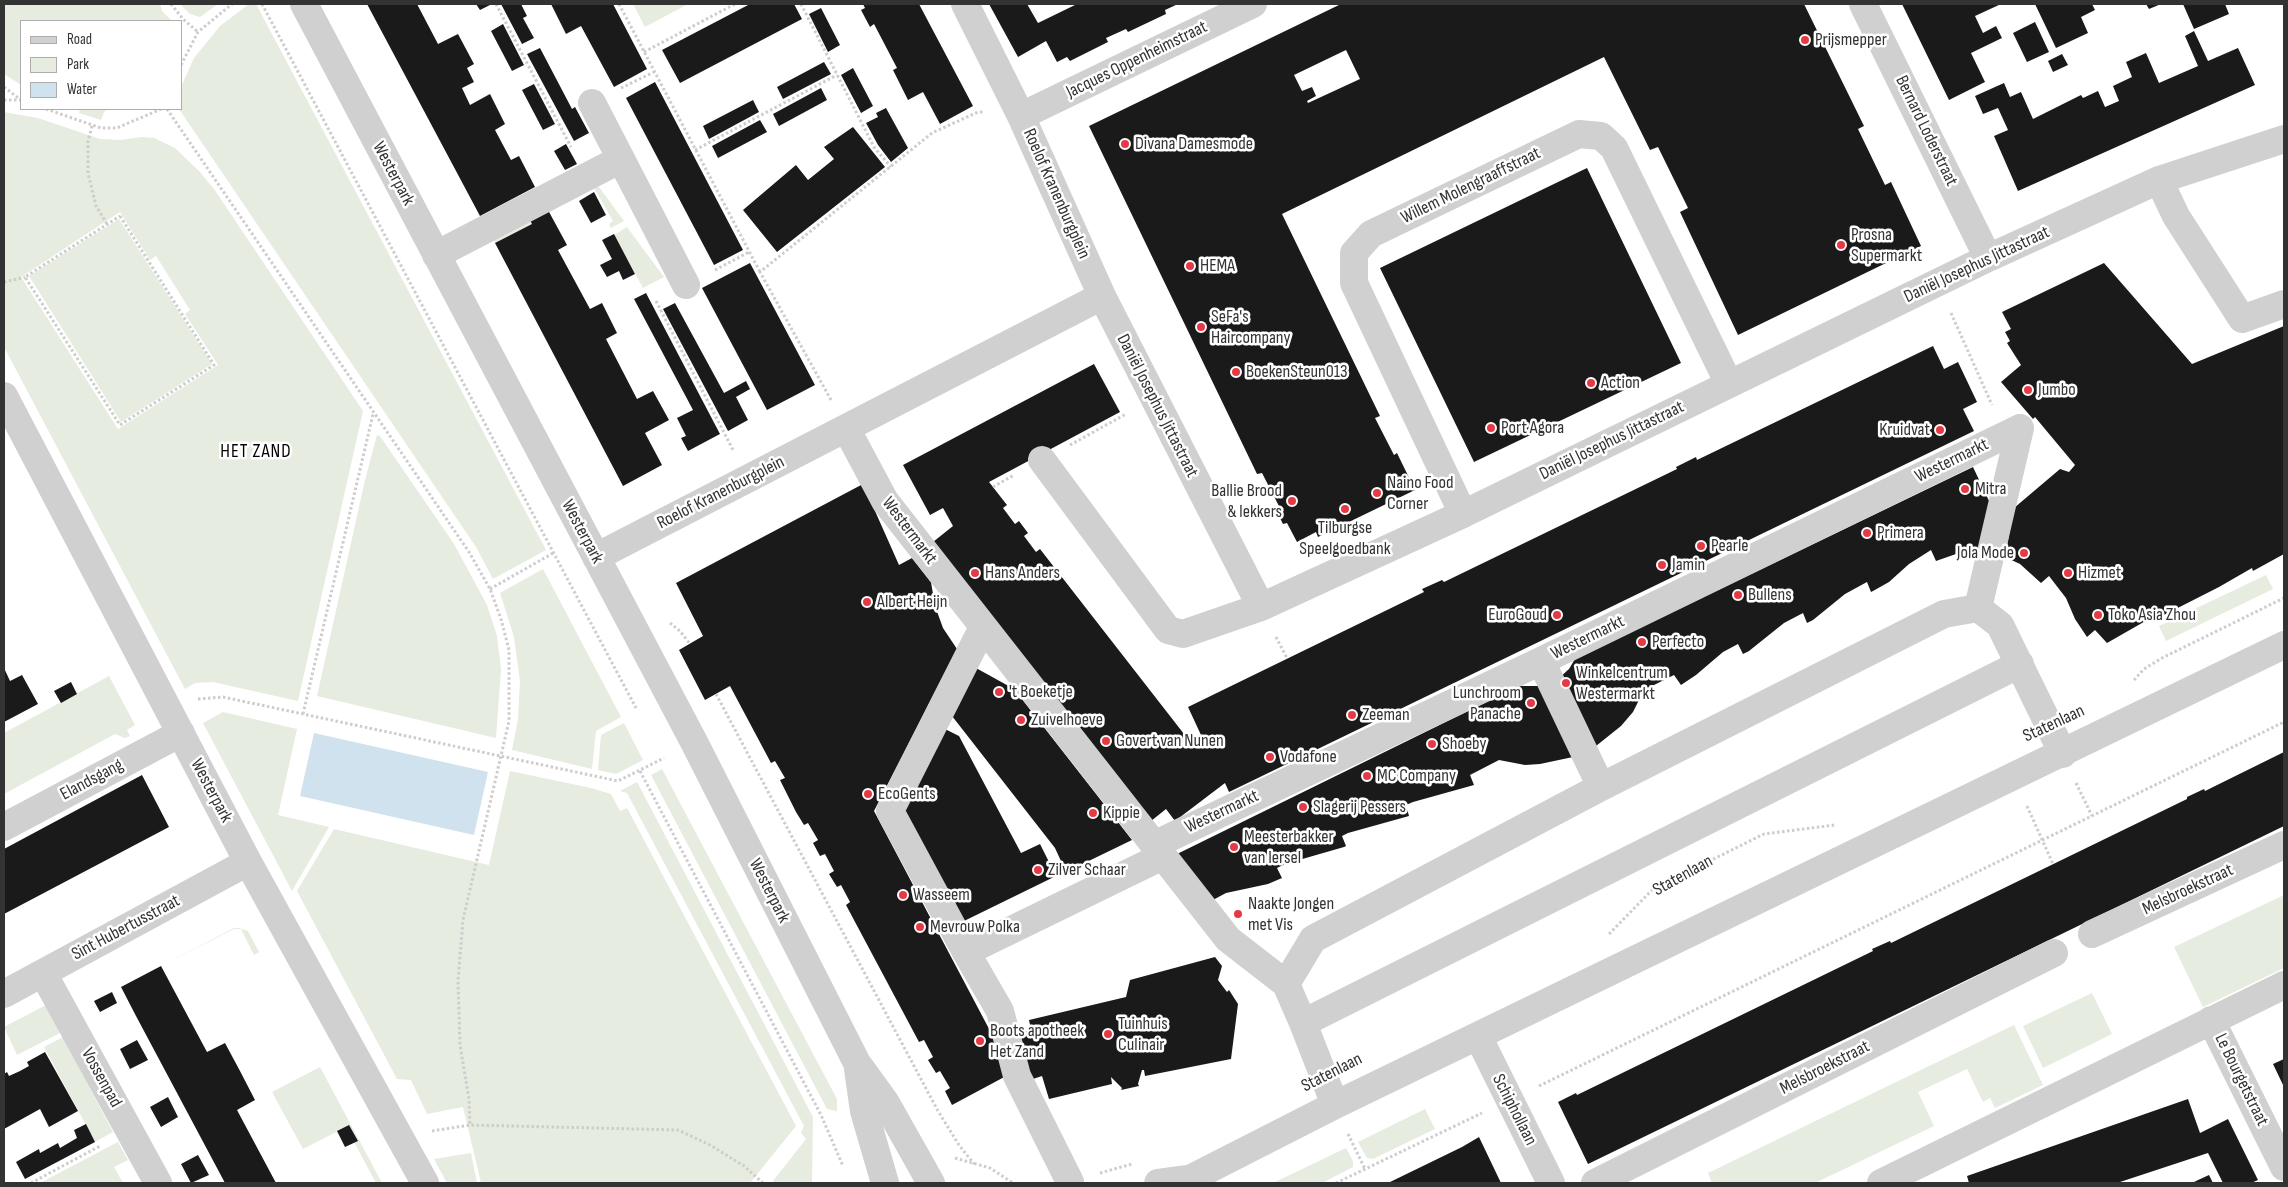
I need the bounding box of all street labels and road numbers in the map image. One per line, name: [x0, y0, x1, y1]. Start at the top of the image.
street label: Jacques Oppenheimstraat: [1063, 17, 1211, 103]
street label: Bernard Loderstraat: [1890, 72, 1962, 190]
street label: Roelof Kranenburgplein: [1018, 126, 1094, 262]
street label: Westerpark: [367, 138, 419, 210]
street label: Willem Molengraaffstraat: [1398, 143, 1544, 229]
street label: Daniël Josephus Jittastraat: [1901, 222, 2053, 308]
street label: Daniël Josephus Jittastraat: [1112, 331, 1202, 481]
street label: Daniël Josephus Jittastraat: [1536, 397, 1688, 485]
street label: Westermarkt: [1912, 434, 1992, 488]
street label: Roelof Kranenburgplein: [654, 452, 788, 534]
street label: Westermarkt: [877, 493, 941, 569]
street label: Westerpark: [556, 496, 608, 568]
street label: Westermarkt: [1548, 611, 1628, 665]
street label: Statenlaan: [2020, 700, 2088, 748]
street label: Elandsgang: [57, 754, 127, 806]
street label: Westerpark: [185, 755, 237, 827]
street label: Westermarkt: [1182, 786, 1262, 838]
street label: Statenlaan: [1649, 851, 1717, 901]
street label: Westerpark: [744, 855, 794, 927]
street label: Melsbroekstraat: [2139, 860, 2237, 920]
street label: Sint Hubertusstraat: [68, 890, 184, 966]
street label: Le Bourgetstraat: [2209, 1030, 2273, 1130]
street label: Melsbroekstraat: [1777, 1036, 1873, 1100]
street label: Vossenpad: [76, 1045, 126, 1111]
street label: Statenlaan: [1298, 1049, 1366, 1097]
street label: Schiphollaan: [1487, 1071, 1541, 1149]

